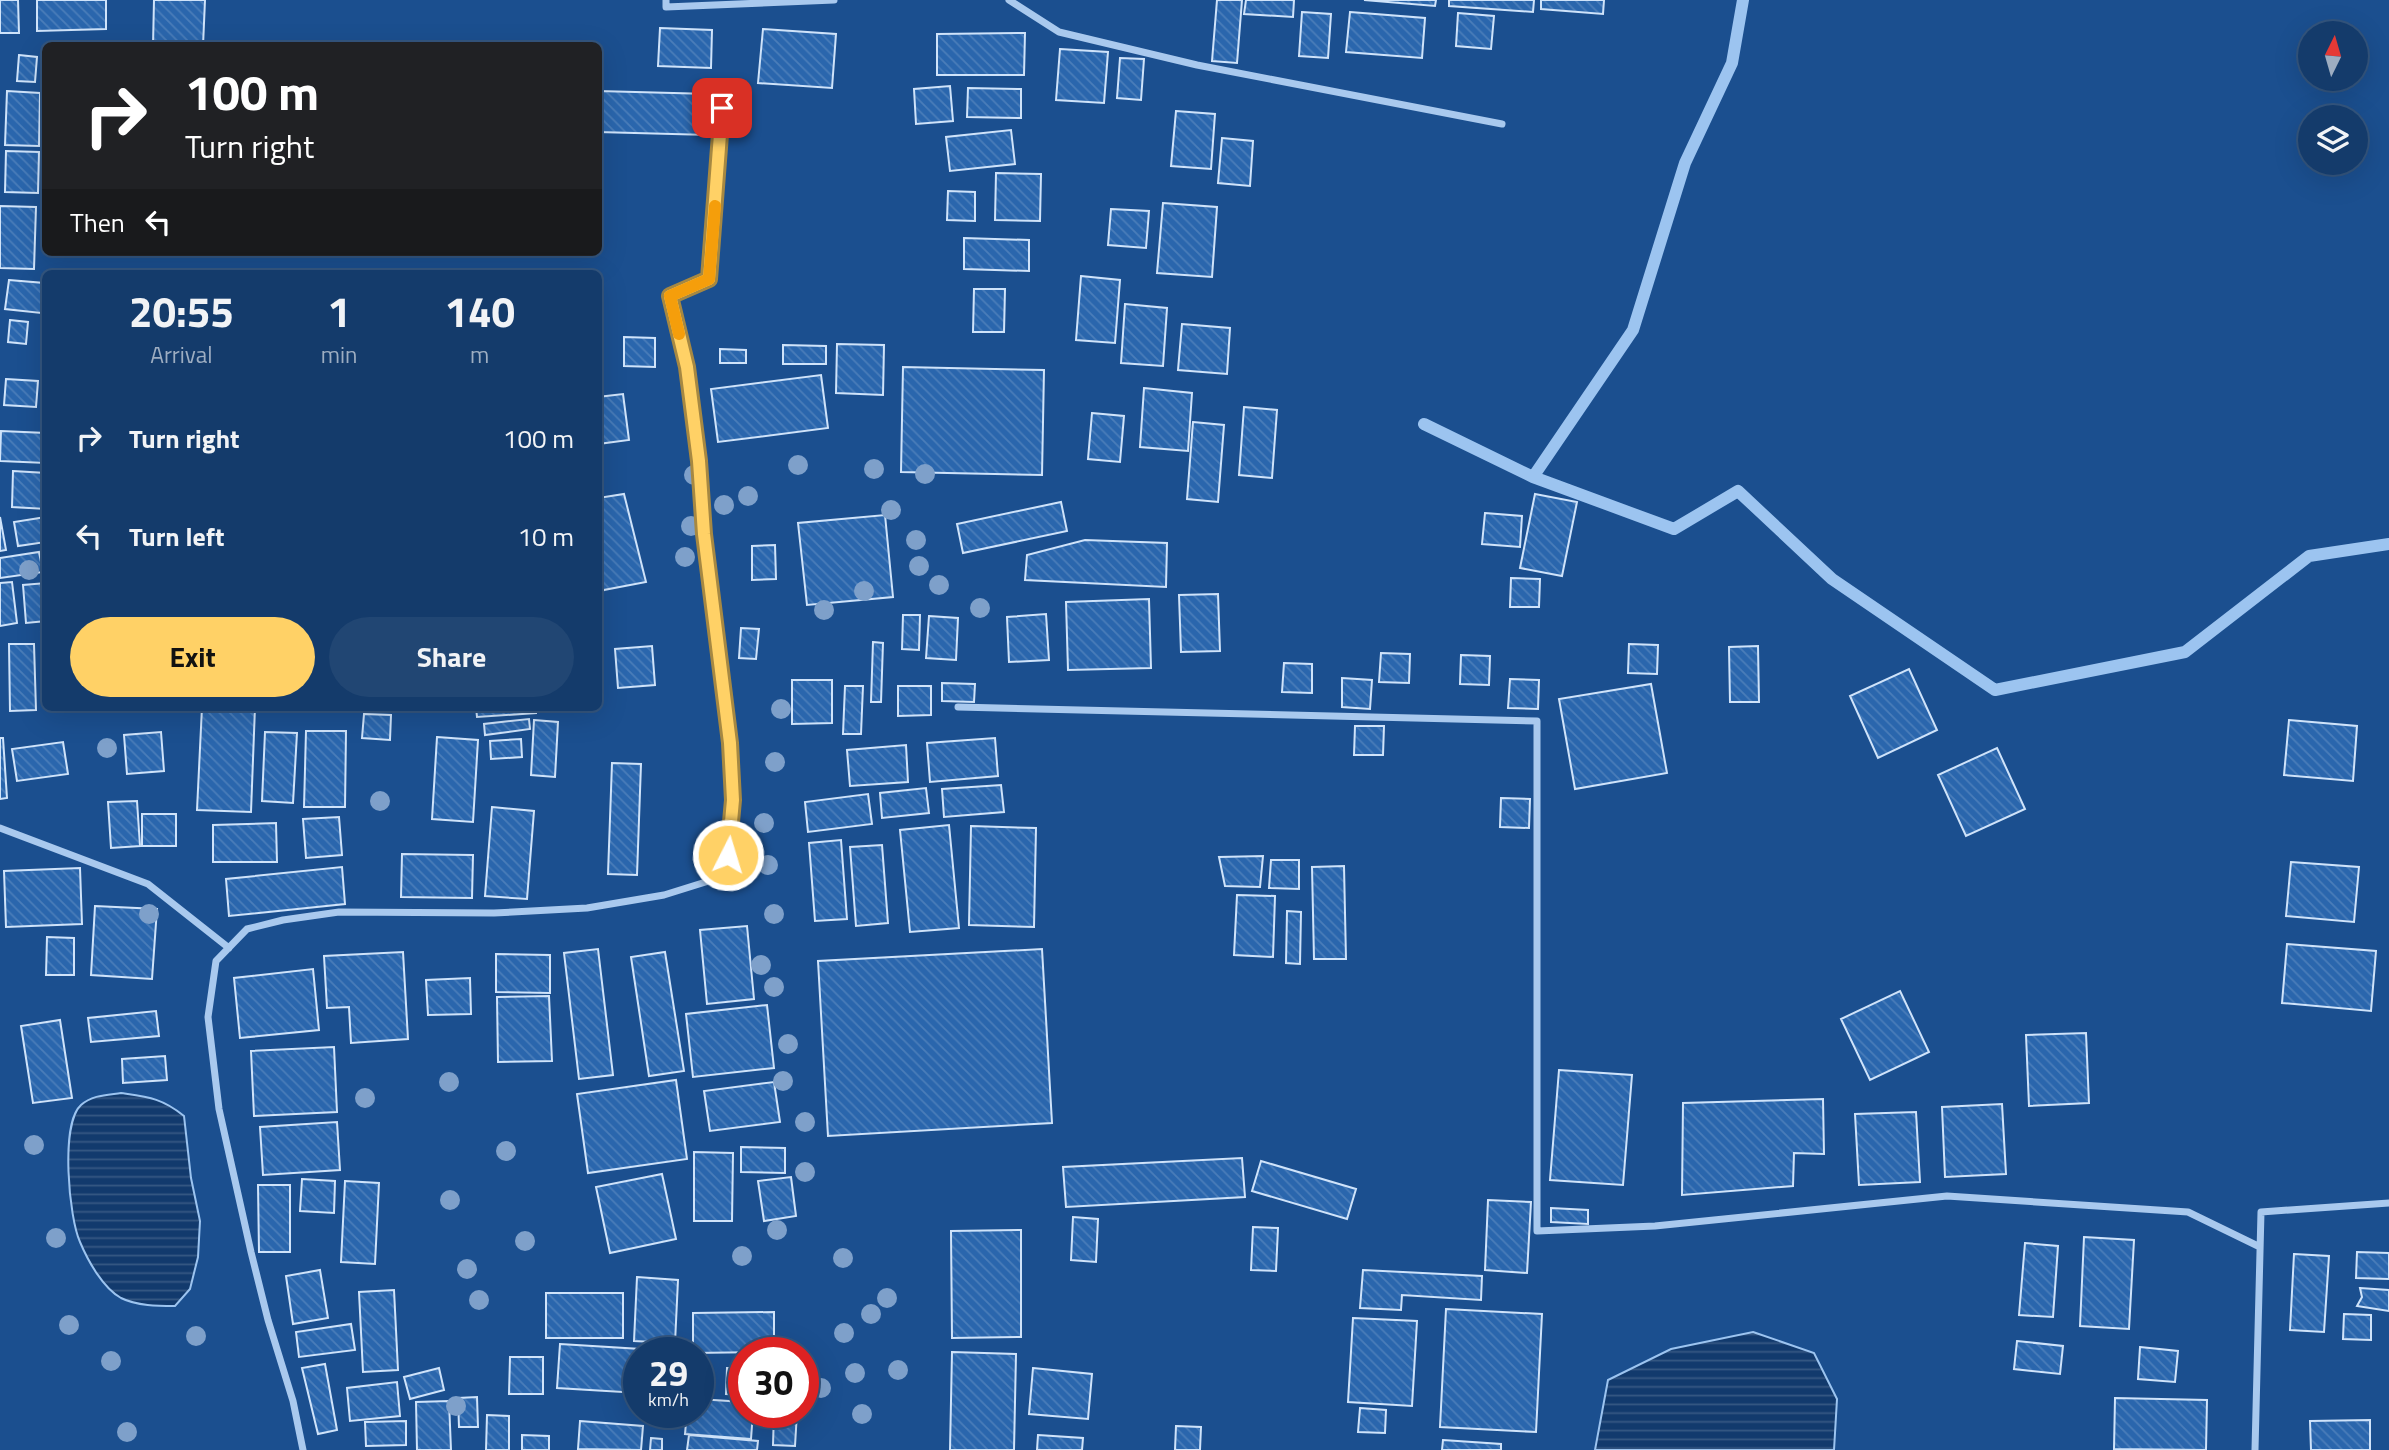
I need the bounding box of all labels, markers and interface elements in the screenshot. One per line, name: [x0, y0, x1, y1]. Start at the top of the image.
north arrow: [2298, 21, 2368, 91]
map controls: [2298, 21, 2368, 175]
text: 100 m: [185, 54, 319, 129]
icon: right: [70, 70, 161, 161]
pin: [692, 78, 752, 138]
icon: arrive: [703, 89, 741, 127]
button: layers: [2298, 105, 2368, 175]
text: Turn right: [185, 122, 314, 170]
text: Then: [70, 203, 125, 242]
icon: left: [139, 203, 177, 241]
text: 20:55: [129, 279, 234, 343]
text: 1: [327, 279, 351, 343]
text: 140: [444, 279, 515, 343]
text: Arrival: [150, 337, 213, 372]
text: min: [321, 337, 357, 372]
text: m: [470, 337, 489, 372]
icon: right: [70, 419, 108, 457]
text: Turn right: [129, 419, 240, 458]
text: 100 m: [503, 419, 574, 458]
icon: left: [70, 517, 108, 555]
text: Turn left: [129, 517, 224, 556]
text: 10 m: [517, 517, 574, 556]
button: Exit: [70, 617, 315, 697]
button: Share: [329, 617, 574, 697]
position arrow: [691, 818, 765, 892]
speed limit sign: 30: [728, 1337, 819, 1428]
text: 29: [649, 1346, 688, 1400]
text: km/h: [648, 1386, 689, 1413]

